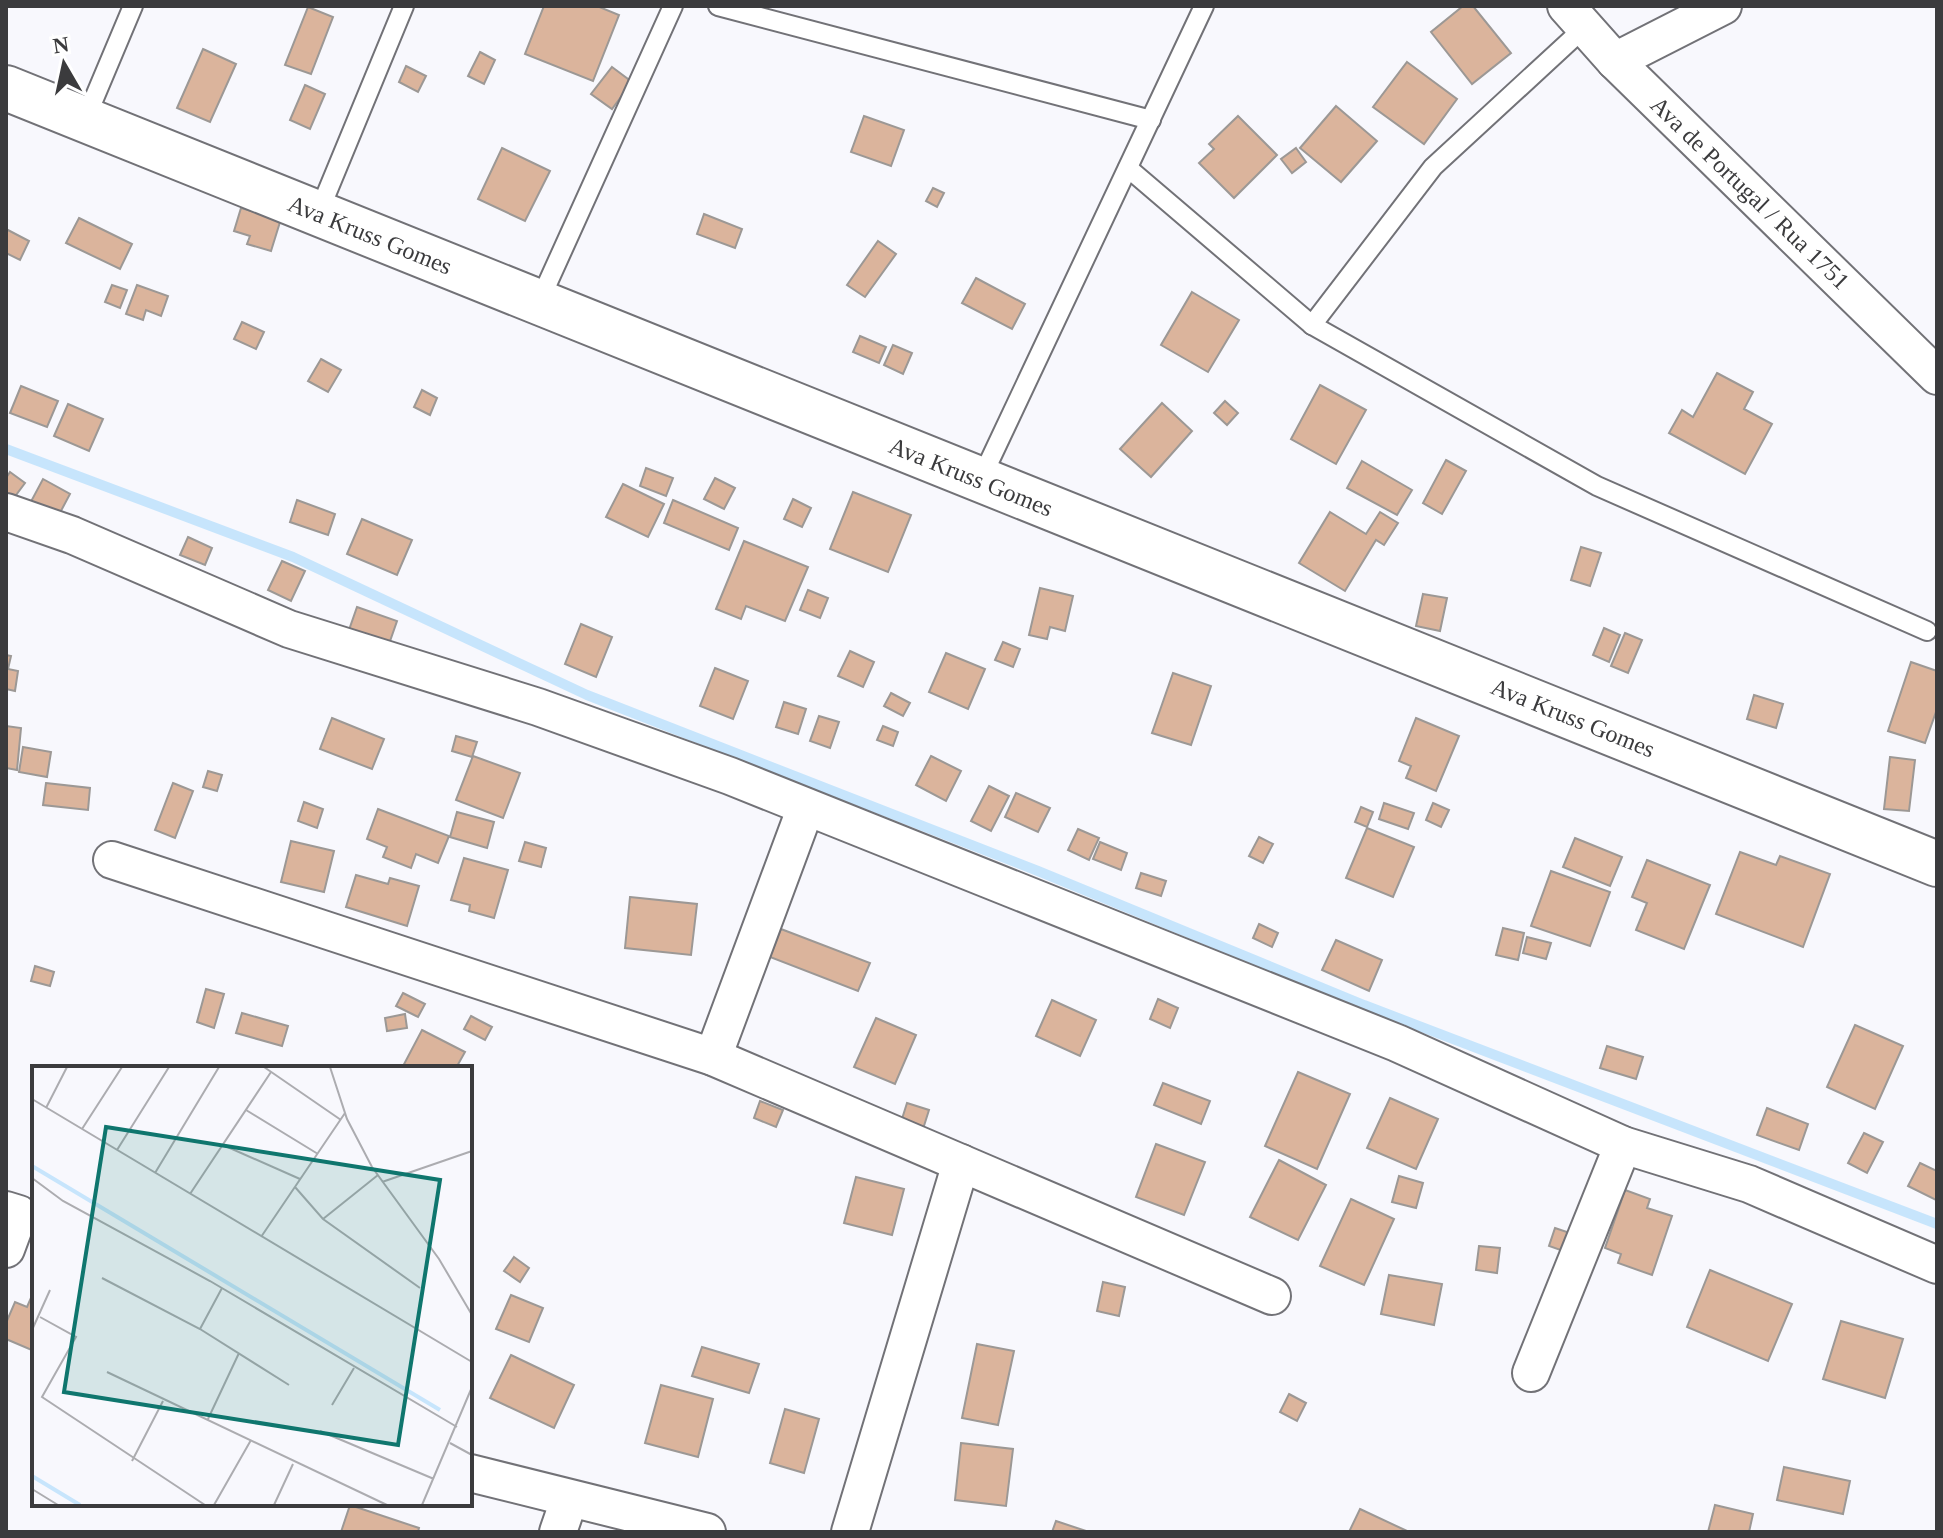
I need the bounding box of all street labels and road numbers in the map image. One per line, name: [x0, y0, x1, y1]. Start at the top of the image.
street label: Ava de Portugal / Rua 1751: [1645, 91, 1855, 295]
street label: Ava Kruss Gomes: [284, 190, 456, 280]
street label: Ava Kruss Gomes: [885, 432, 1057, 522]
street label: Ava Kruss Gomes: [1487, 673, 1659, 763]

